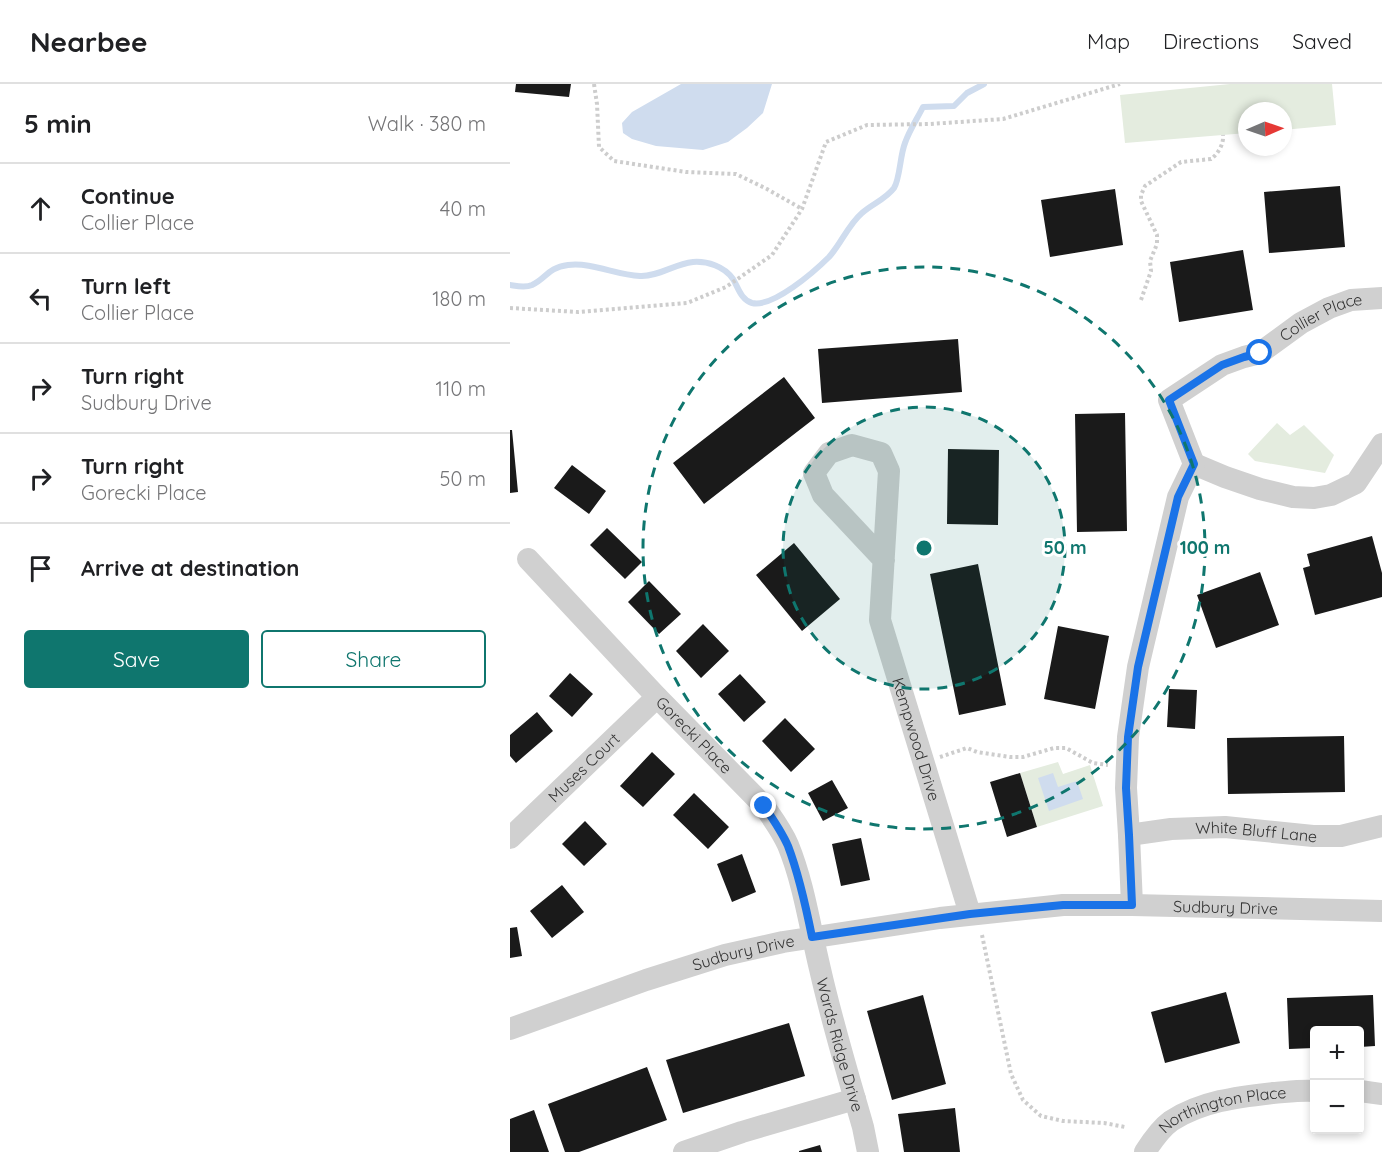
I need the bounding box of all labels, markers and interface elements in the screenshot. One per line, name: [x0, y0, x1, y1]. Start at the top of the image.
text: Nearbee: [30, 24, 148, 59]
text: Map: [1087, 28, 1130, 54]
text: Directions: [1163, 28, 1259, 54]
text: Saved: [1292, 28, 1352, 54]
north arrow: [1238, 102, 1292, 156]
text: 5 min: [24, 107, 92, 140]
text: Walk · 380 m: [368, 111, 486, 136]
text: Continue: [81, 182, 175, 210]
icon: ahead: [24, 192, 57, 225]
text: 40 m: [440, 196, 486, 221]
text: Collier Place: [81, 210, 194, 235]
text: Turn left: [81, 272, 171, 300]
icon: left: [24, 282, 57, 315]
text: 180 m: [432, 286, 486, 311]
street label: Collier Place: [1275, 289, 1363, 346]
text: Collier Place: [81, 300, 194, 325]
route start: [1246, 339, 1272, 365]
text: Turn right: [81, 362, 185, 390]
icon: right: [24, 372, 57, 405]
text: 110 m: [436, 376, 486, 401]
text: Sudbury Drive: [81, 390, 212, 415]
text: Turn right: [81, 452, 185, 480]
icon: right: [24, 462, 57, 495]
text: 50 m: [440, 466, 486, 491]
text: Gorecki Place: [81, 480, 207, 505]
text: 50 m: [1043, 536, 1087, 559]
text: 100 m: [1180, 536, 1230, 559]
centre of rings: [914, 538, 934, 558]
icon: arrive: [24, 552, 57, 585]
text: Arrive at destination: [81, 554, 299, 582]
button: Save: [24, 630, 249, 688]
button: Share: [261, 630, 486, 688]
street label: Kempwood Drive: [888, 675, 945, 803]
street label: Gorecki Place: [652, 692, 737, 778]
street label: Muses Court: [544, 728, 624, 806]
route end: [750, 792, 776, 818]
street label: White Bluff Lane: [1195, 817, 1318, 846]
street label: Sudbury Drive: [1173, 896, 1278, 919]
street label: Sudbury Drive: [690, 930, 796, 975]
street label: Wards Ridge Drive: [812, 976, 868, 1114]
map controls: [1310, 1026, 1364, 1134]
button: +: [1310, 1026, 1364, 1080]
button: −: [1310, 1080, 1364, 1134]
street label: Northington Place: [1154, 1082, 1287, 1137]

